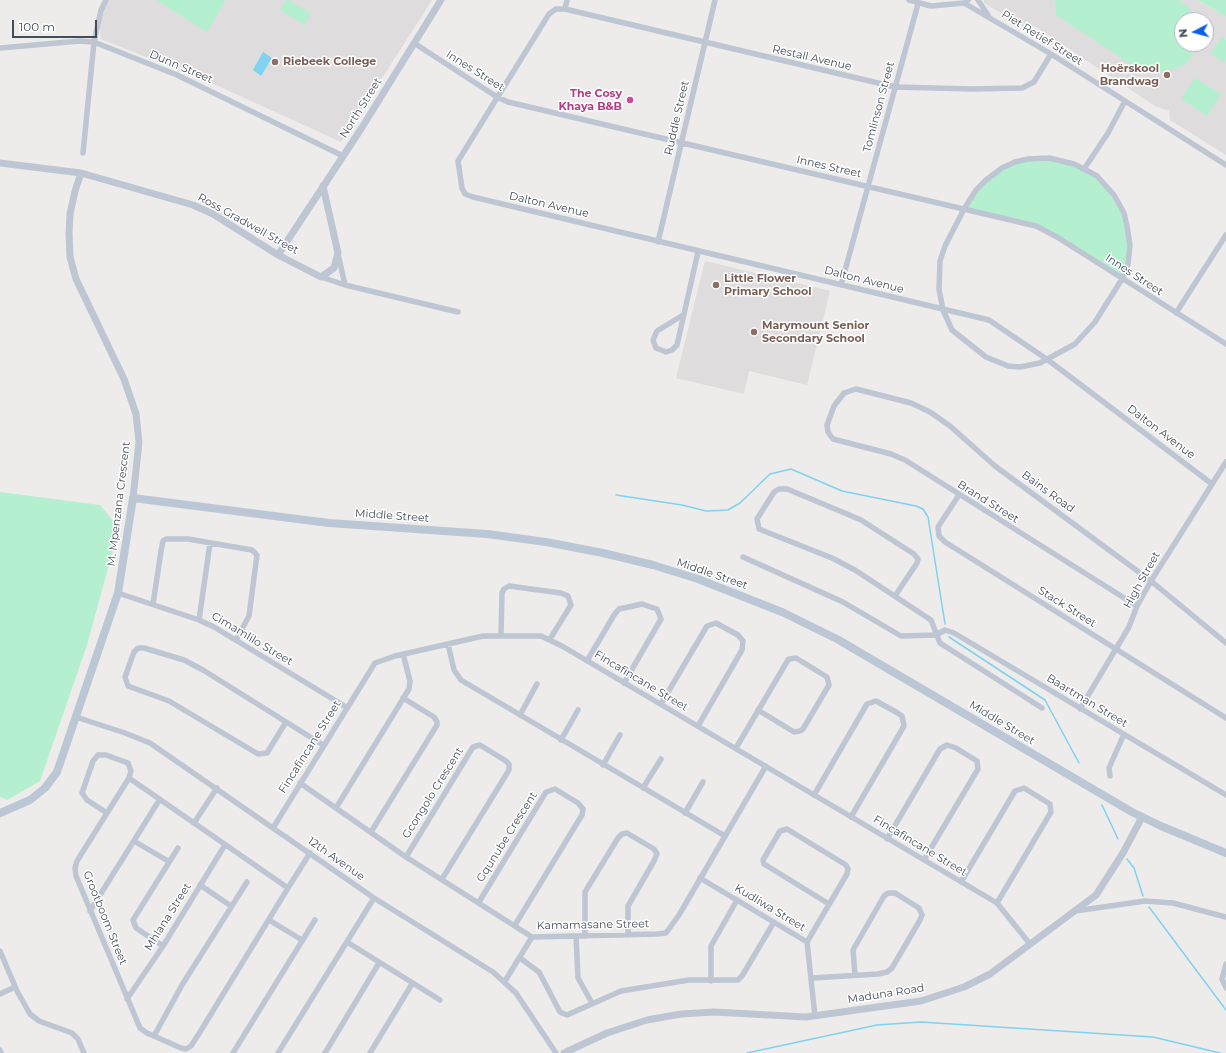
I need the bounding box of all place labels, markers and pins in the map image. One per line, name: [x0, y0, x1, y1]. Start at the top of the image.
place label: Riebeek College: [283, 55, 376, 69]
marker: Riebeek College: [270, 57, 280, 67]
place label: Hoërskool Brandwag: [1100, 62, 1159, 88]
marker: Hoërskool Brandwag: [1162, 70, 1172, 80]
place label: The Cosy Khaya B&B: [558, 87, 622, 113]
marker: The Cosy Khaya B&B: [625, 95, 635, 105]
place label: Little Flower Primary School: [724, 272, 812, 298]
marker: Little Flower Primary School: [711, 280, 721, 290]
place label: Marymount Senior Secondary School: [762, 319, 869, 345]
marker: Marymount Senior Secondary School: [749, 327, 759, 337]

